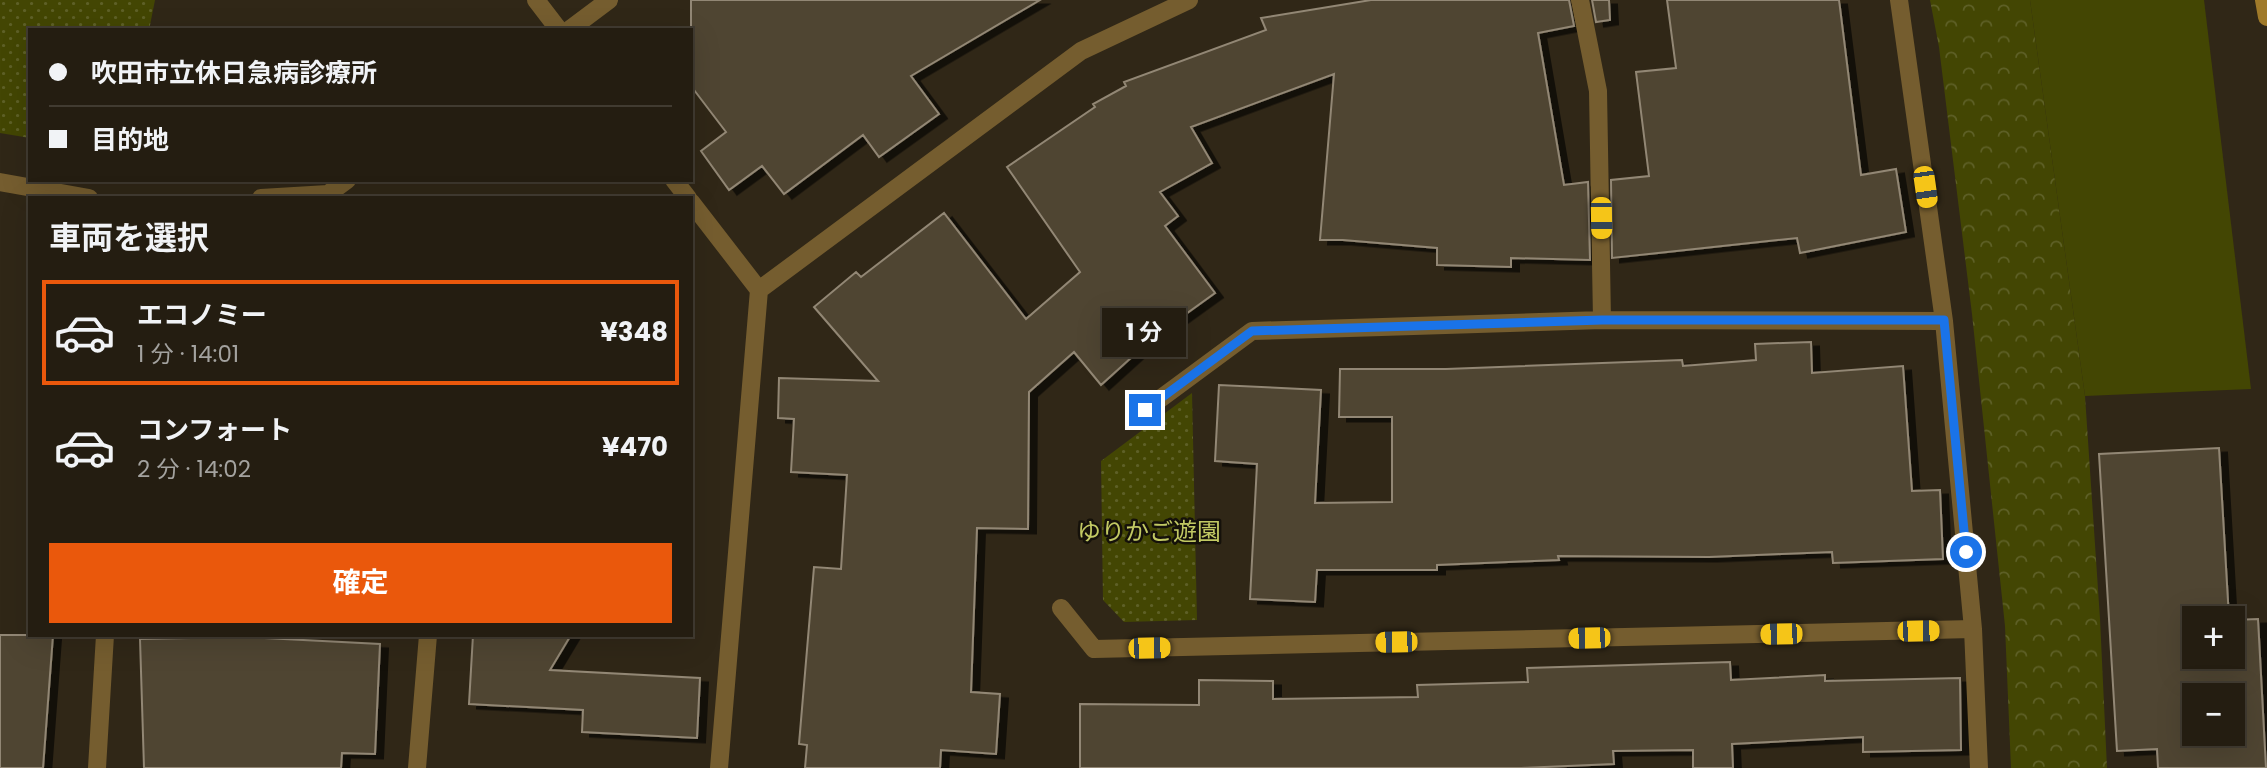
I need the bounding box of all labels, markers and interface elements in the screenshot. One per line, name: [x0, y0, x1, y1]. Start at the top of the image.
text: 吹田市立休日急病診療所: [91, 55, 377, 91]
text: 目的地: [91, 122, 169, 158]
car: [1912, 165, 1939, 209]
car: [1591, 197, 1612, 239]
text: 車両を選択: [49, 215, 209, 260]
text: エコノミー: [137, 297, 267, 333]
icon: car: [53, 301, 116, 364]
callout: 1 分: [1103, 308, 1187, 358]
text: ¥348: [600, 314, 668, 350]
text: 1 分: [1126, 316, 1162, 348]
text: 1 分 · 14:01: [137, 338, 239, 370]
route end: [1129, 394, 1161, 426]
text: コンフォート: [137, 412, 292, 448]
icon: car: [53, 416, 116, 479]
text: ¥470: [602, 429, 668, 465]
text: 2 分 · 14:02: [137, 453, 251, 485]
park label: ゆりかご遊園: [1077, 515, 1221, 548]
route start: [1950, 536, 1982, 568]
button: 確定: [49, 543, 672, 623]
map controls: [2182, 606, 2245, 746]
button: +: [2182, 606, 2245, 669]
car: [1897, 620, 1940, 642]
car: [1760, 623, 1803, 645]
car: [1568, 627, 1611, 649]
car: [1375, 631, 1418, 653]
car: [1128, 637, 1171, 659]
button: −: [2182, 683, 2245, 746]

